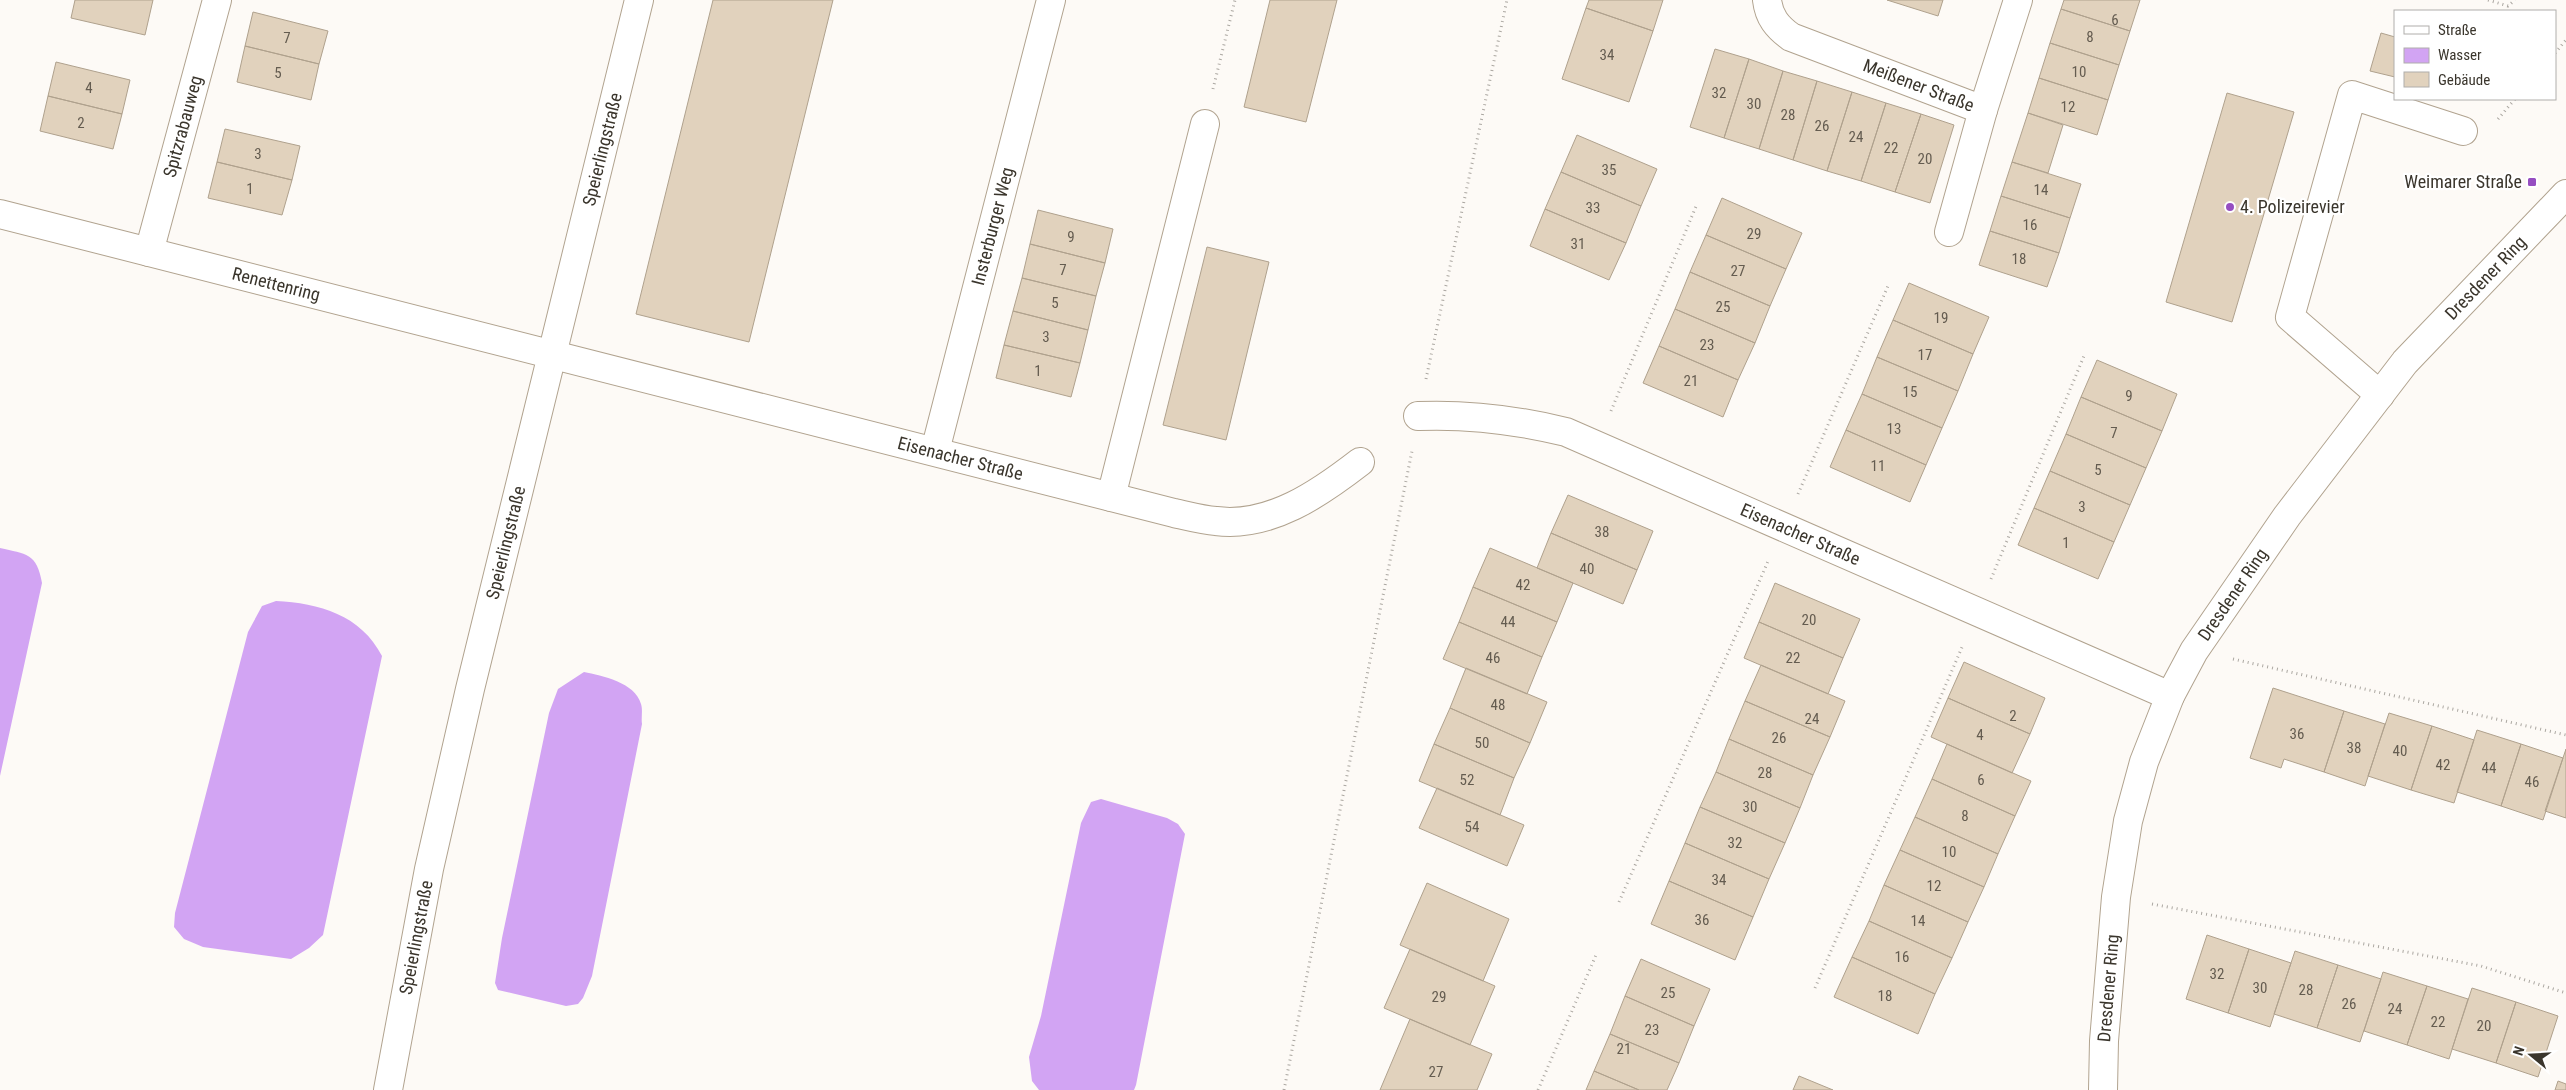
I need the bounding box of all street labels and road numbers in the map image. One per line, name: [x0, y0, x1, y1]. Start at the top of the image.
street label: Meißener Straße: [1860, 54, 1977, 116]
street label: Spitzrabauweg: [159, 73, 206, 180]
street label: Speierlingstraße: [578, 91, 626, 208]
street label: Insterburger Weg: [967, 165, 1018, 288]
street label: Dresdener Ring: [2440, 231, 2530, 324]
street label: Renettenring: [230, 263, 323, 305]
street label: Eisenacher Straße: [896, 432, 1025, 484]
street label: Speierlingstraße: [481, 484, 529, 601]
street label: Eisenacher Straße: [1737, 499, 1864, 569]
street label: Dresdener Ring: [2193, 544, 2272, 645]
street label: Speierlingstraße: [395, 879, 437, 996]
street label: Dresdener Ring: [2093, 934, 2123, 1043]

